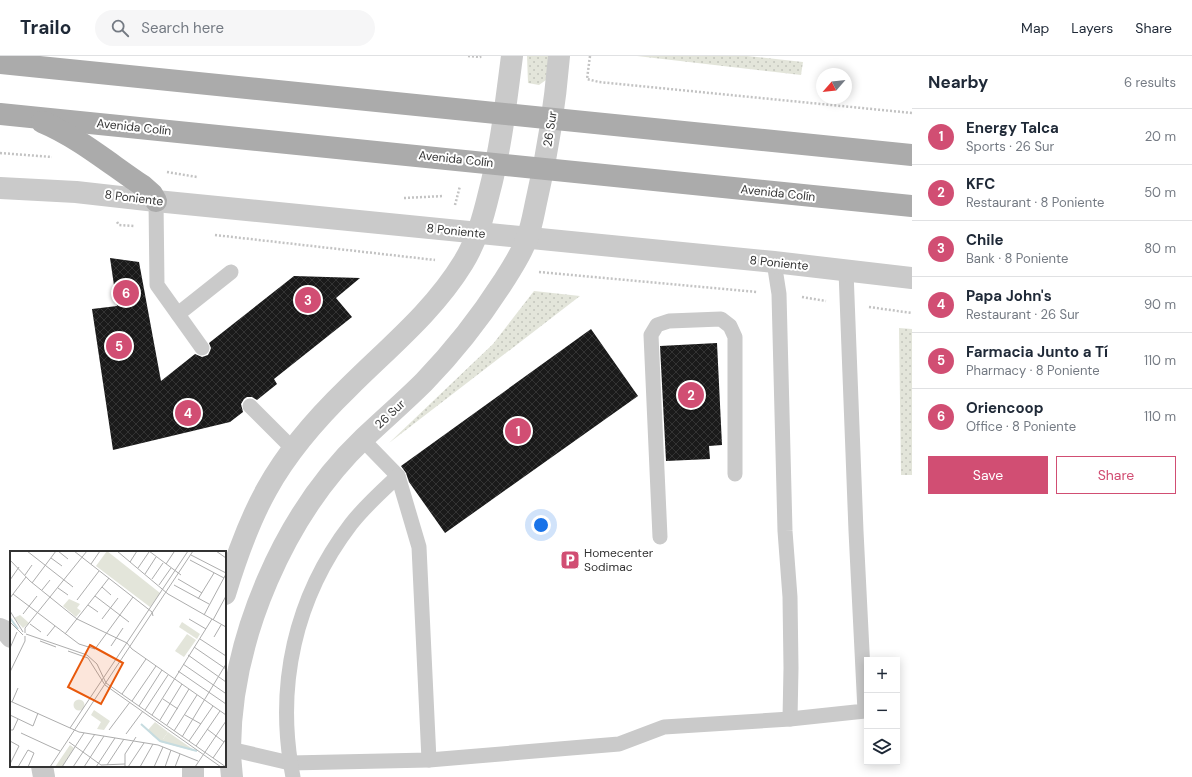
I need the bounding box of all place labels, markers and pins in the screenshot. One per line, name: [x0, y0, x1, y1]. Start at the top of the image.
pin: 6: [113, 278, 139, 308]
pin: 3: [295, 285, 321, 315]
pin: 5: [106, 331, 132, 361]
pin: 2: [678, 380, 704, 410]
pin: 4: [175, 398, 201, 428]
pin: 1: [505, 416, 531, 446]
place label: Homecenter Sodimac: [584, 545, 654, 575]
parking icon: Homecenter Sodimac: [559, 549, 581, 571]

